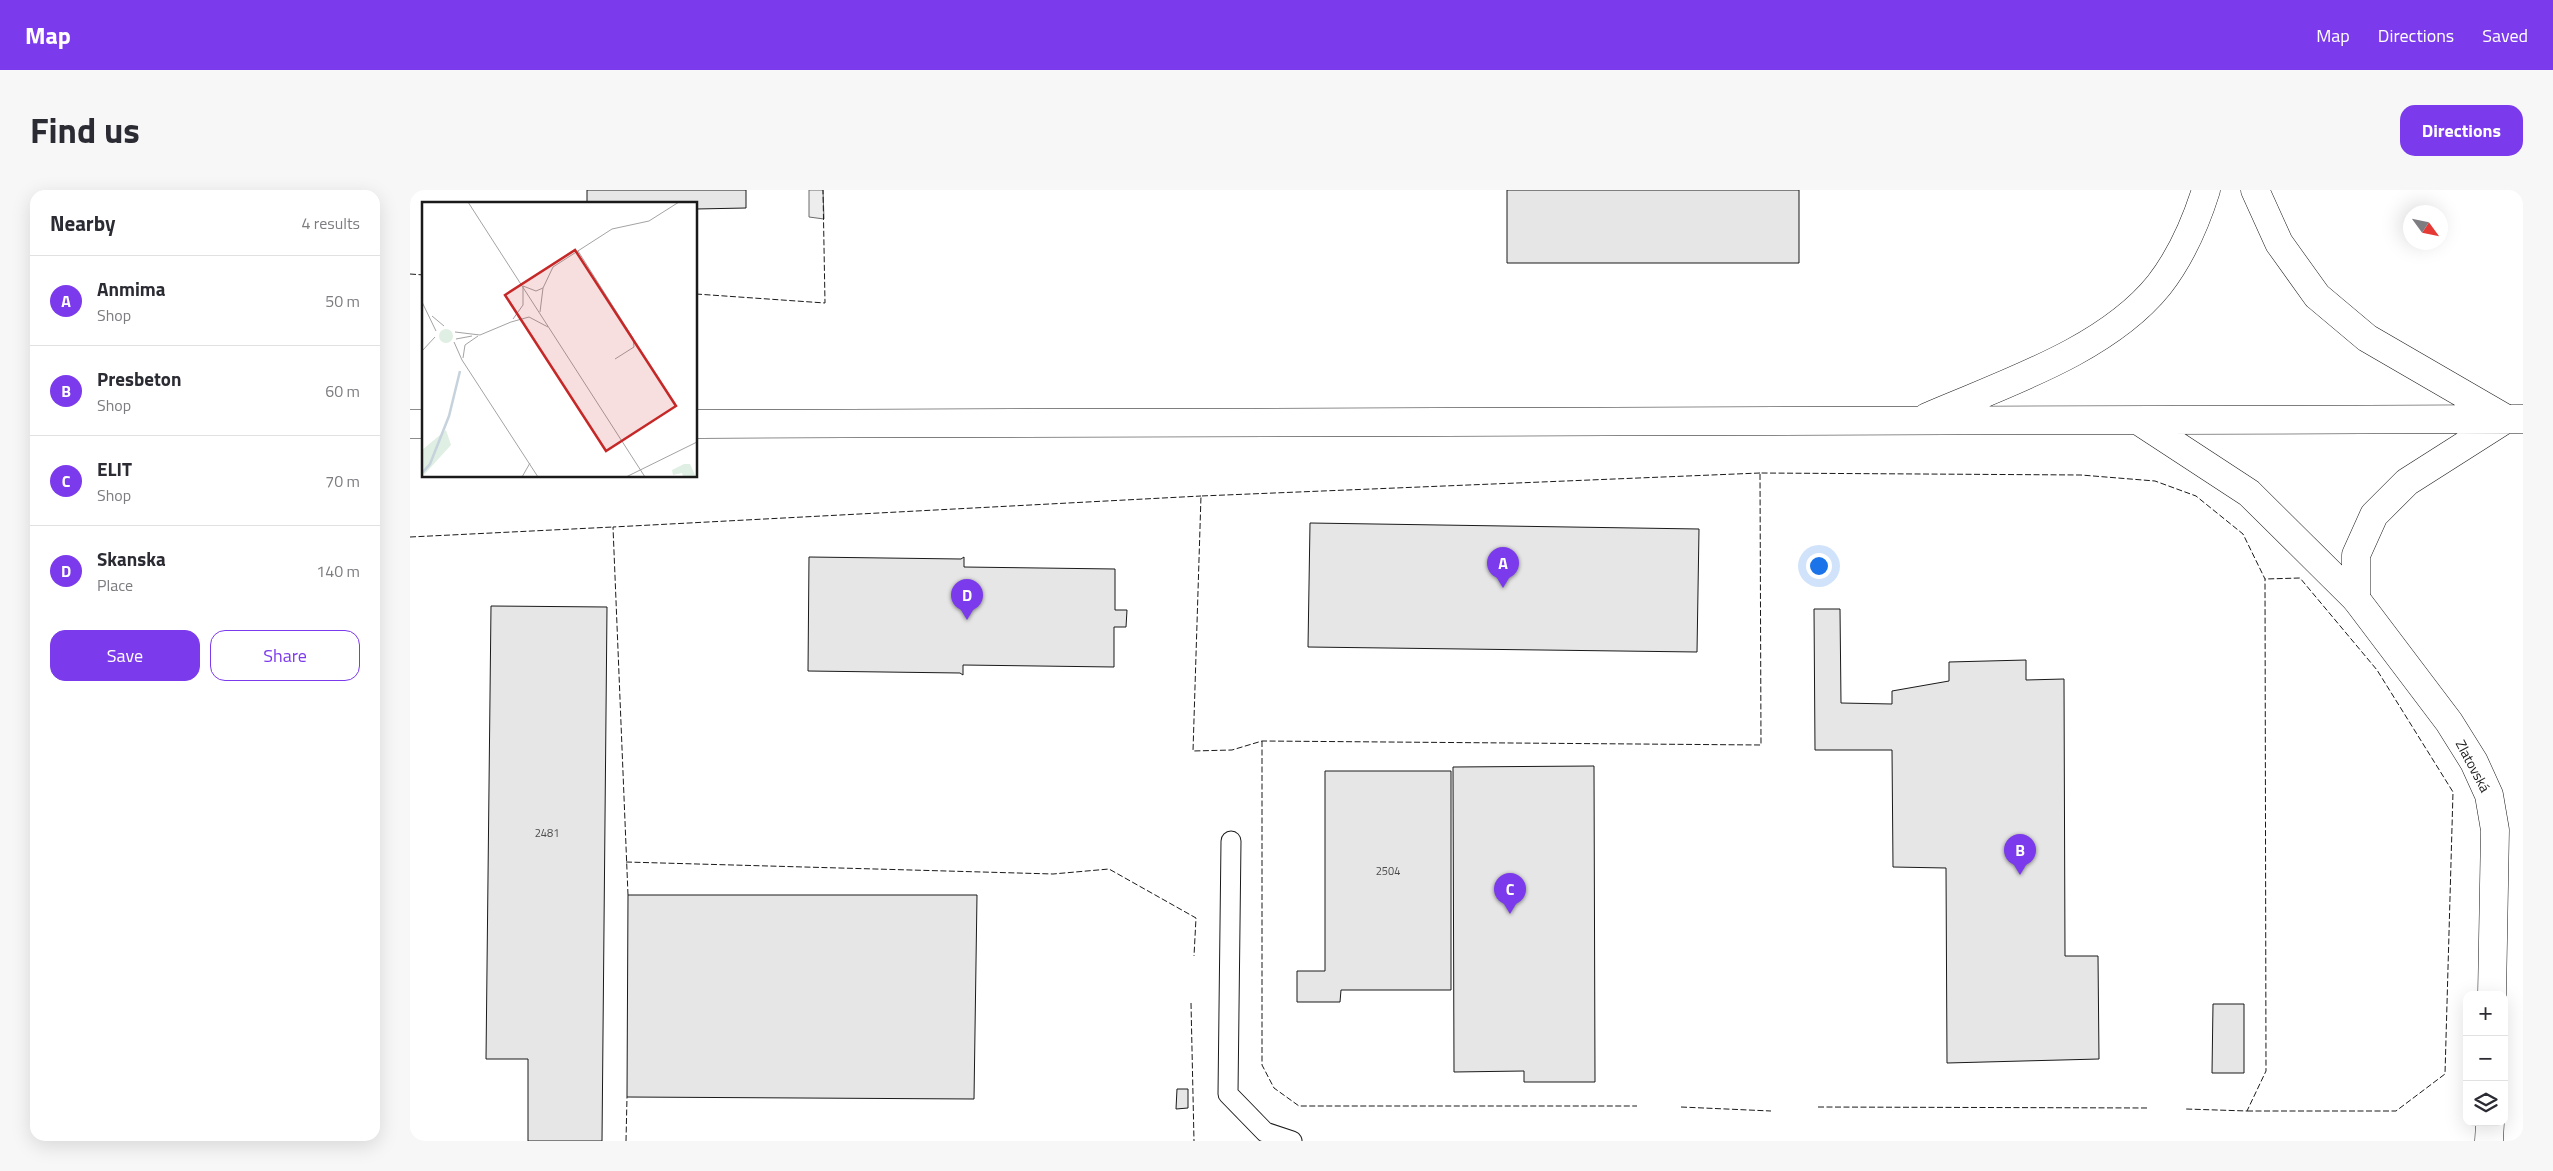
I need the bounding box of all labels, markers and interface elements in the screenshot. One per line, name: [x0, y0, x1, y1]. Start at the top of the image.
text: Map: [25, 17, 71, 53]
text: Map: [2316, 22, 2350, 49]
text: Directions: [2378, 22, 2454, 49]
text: Saved: [2482, 22, 2528, 49]
text: Find us: [30, 103, 140, 157]
button: Directions: [2400, 105, 2523, 156]
inset map: [422, 202, 698, 478]
north arrow: [2403, 205, 2448, 250]
text: Nearby: [50, 207, 115, 239]
text: 4 results: [301, 211, 360, 235]
text: Anmima: [97, 274, 165, 303]
text: A: [61, 289, 71, 313]
text: 50 m: [325, 289, 360, 313]
text: Shop: [97, 303, 131, 327]
text: Presbeton: [97, 364, 181, 393]
text: B: [61, 379, 71, 403]
text: 60 m: [325, 379, 360, 403]
text: Shop: [97, 393, 131, 417]
text: ELIT: [97, 454, 132, 483]
text: C: [62, 469, 70, 493]
text: 70 m: [325, 469, 360, 493]
text: Shop: [97, 483, 131, 507]
text: Skanska: [97, 544, 166, 573]
pin: A: [1487, 547, 1519, 588]
your location: [1806, 553, 1832, 579]
text: D: [61, 559, 71, 583]
text: 140 m: [316, 559, 360, 583]
text: Place: [97, 573, 133, 597]
pin: D: [951, 579, 983, 620]
button: Save: [50, 630, 200, 681]
button: Share: [210, 630, 360, 681]
street label: Zlatovská: [2451, 736, 2496, 796]
house number: 2481: [535, 825, 559, 841]
pin: B: [2004, 834, 2036, 875]
house number: 2504: [1376, 863, 1400, 879]
pin: C: [1494, 873, 1526, 914]
map controls: [2463, 991, 2508, 1126]
button: +: [2463, 991, 2508, 1036]
button: −: [2463, 1036, 2508, 1081]
button: layers: [2463, 1081, 2508, 1126]

